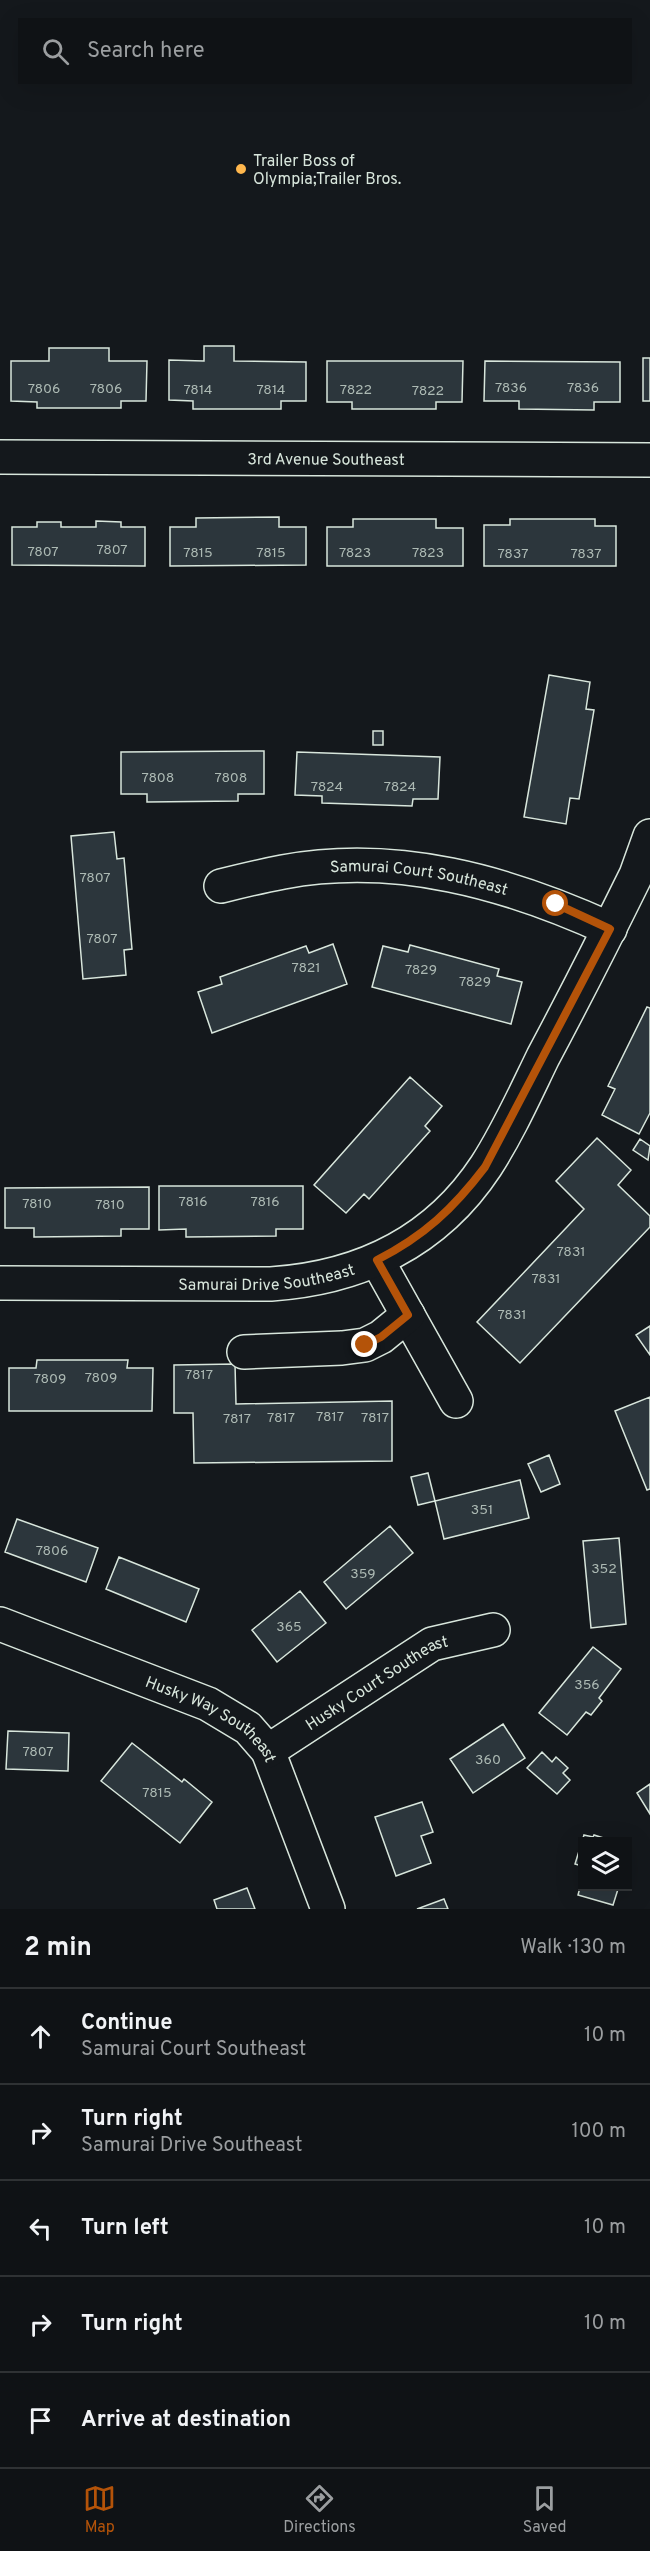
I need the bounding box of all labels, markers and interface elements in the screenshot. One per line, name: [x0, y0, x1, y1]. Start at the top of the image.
search box: [18, 18, 632, 84]
icon: search: [39, 35, 72, 68]
text: Search here: [87, 38, 205, 65]
place label: Trailer Boss of Olympia;Trailer Bros.: [253, 152, 401, 190]
marker: Trailer Boss of Olympia;Trailer Bros.: [234, 162, 248, 176]
house number: 7836: [495, 380, 527, 397]
house number: 7836: [567, 380, 599, 397]
house number: 7806: [28, 381, 60, 398]
house number: 7806: [90, 381, 122, 398]
house number: 7814: [183, 382, 213, 399]
house number: 7814: [256, 382, 286, 399]
house number: 7822: [340, 382, 372, 399]
house number: 7822: [412, 383, 444, 400]
street label: 3rd Avenue Southeast: [247, 450, 405, 471]
house number: 7807: [96, 542, 128, 559]
house number: 7807: [27, 544, 59, 561]
house number: 7815: [183, 545, 213, 562]
house number: 7815: [256, 545, 286, 562]
house number: 7823: [339, 545, 371, 562]
house number: 7823: [412, 545, 444, 562]
house number: 7837: [497, 546, 529, 563]
house number: 7837: [570, 546, 602, 563]
house number: 7808: [142, 770, 174, 787]
house number: 7808: [215, 770, 247, 787]
house number: 7824: [311, 779, 343, 796]
house number: 7824: [384, 779, 416, 796]
street label: Samurai Court Southeast: [329, 857, 510, 901]
house number: 7807: [79, 870, 111, 887]
route start: [542, 890, 568, 916]
house number: 7807: [86, 931, 118, 948]
house number: 7821: [292, 960, 320, 977]
house number: 7829: [405, 962, 437, 979]
house number: 7829: [459, 974, 491, 991]
house number: 7816: [179, 1194, 208, 1211]
house number: 7816: [251, 1194, 280, 1211]
house number: 7810: [22, 1196, 52, 1213]
house number: 7810: [95, 1197, 125, 1214]
house number: 7831: [556, 1244, 586, 1261]
street label: Samurai Drive Southeast: [178, 1260, 358, 1296]
house number: 7831: [531, 1271, 561, 1288]
house number: 7831: [497, 1307, 527, 1324]
route end: [351, 1331, 377, 1357]
house number: 7817: [185, 1367, 213, 1384]
house number: 7809: [85, 1370, 117, 1387]
house number: 7809: [34, 1371, 66, 1388]
house number: 7817: [316, 1409, 344, 1426]
house number: 7817: [267, 1410, 295, 1427]
house number: 7817: [361, 1410, 389, 1427]
house number: 7817: [223, 1411, 251, 1428]
house number: 351: [471, 1502, 493, 1519]
house number: 7806: [36, 1543, 68, 1560]
house number: 352: [591, 1561, 617, 1578]
house number: 359: [350, 1566, 376, 1583]
house number: 365: [276, 1619, 302, 1636]
street label: Husky Court Southeast: [302, 1633, 450, 1736]
street label: Husky Way Southeast: [142, 1673, 279, 1766]
house number: 356: [574, 1677, 600, 1694]
house number: 7807: [22, 1744, 54, 1761]
house number: 360: [475, 1752, 501, 1769]
house number: 7815: [142, 1785, 172, 1802]
map controls: [578, 1837, 632, 1891]
button: layers: [578, 1837, 632, 1891]
text: 2 min: [24, 1932, 92, 1965]
text: Walk · 130 m: [520, 1935, 626, 1961]
text: Continue: [81, 2010, 172, 2037]
icon: ahead: [24, 2020, 57, 2053]
text: 10 m: [584, 2023, 626, 2049]
text: Samurai Court Southeast: [81, 2037, 306, 2063]
text: Turn right: [81, 2106, 183, 2133]
icon: right: [24, 2116, 57, 2149]
text: 100 m: [571, 2119, 626, 2145]
text: Samurai Drive Southeast: [81, 2133, 303, 2159]
icon: left: [24, 2212, 57, 2245]
text: Turn left: [81, 2215, 169, 2242]
text: 10 m: [584, 2215, 626, 2241]
icon: right: [24, 2308, 57, 2341]
text: Turn right: [81, 2311, 183, 2338]
text: 10 m: [584, 2311, 626, 2337]
icon: arrive: [24, 2404, 57, 2437]
text: Arrive at destination: [81, 2407, 291, 2434]
tab: Map: [83, 2482, 116, 2538]
tab: Directions: [283, 2482, 356, 2538]
tab: Saved: [523, 2482, 567, 2538]

